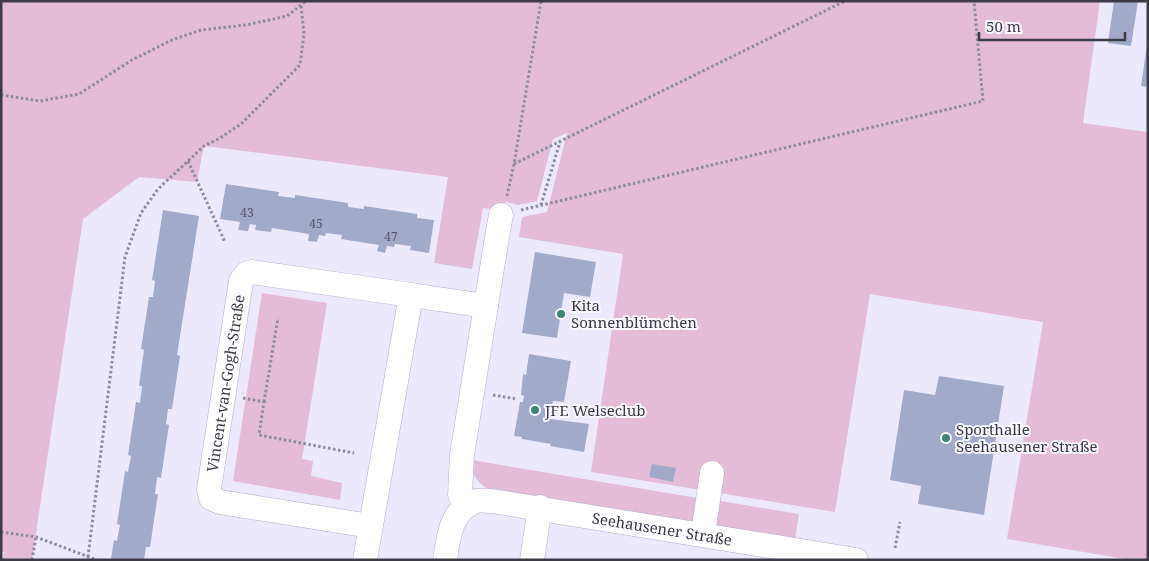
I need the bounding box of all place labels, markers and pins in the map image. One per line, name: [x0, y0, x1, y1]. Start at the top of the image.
place label: Kita Sonnenblümchen: [571, 295, 697, 332]
marker: Kita Sonnenblümchen: [555, 308, 567, 320]
place label: JFE Welseclub: [544, 400, 646, 420]
marker: JFE Welseclub: [529, 404, 541, 416]
place label: Sporthalle Seehausener Straße: [956, 419, 1098, 456]
marker: Sporthalle Seehausener Straße: [940, 432, 952, 444]

